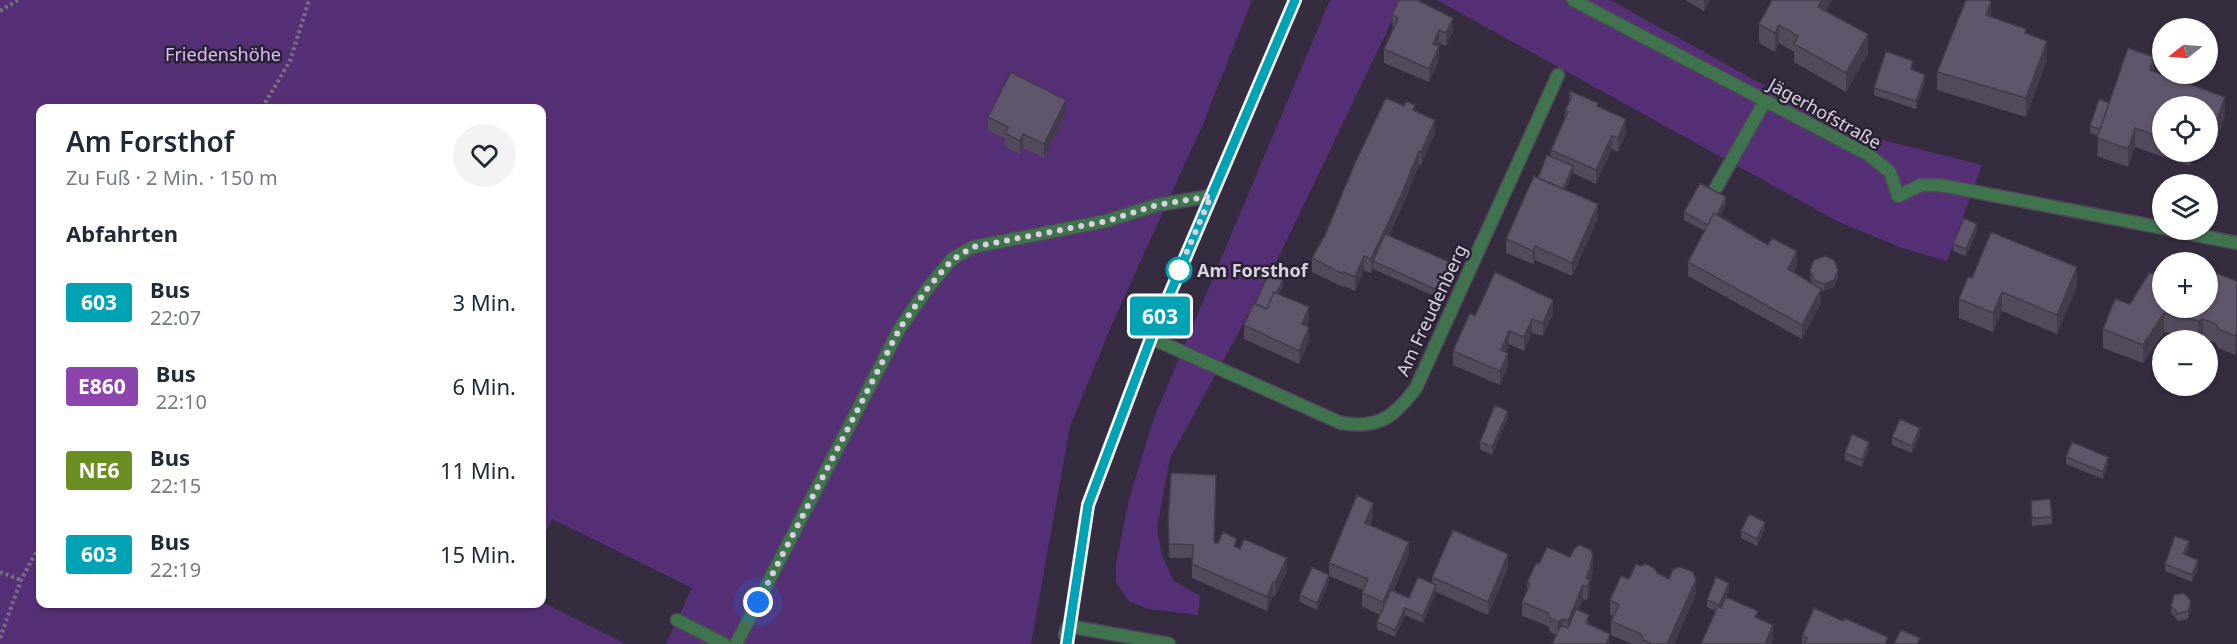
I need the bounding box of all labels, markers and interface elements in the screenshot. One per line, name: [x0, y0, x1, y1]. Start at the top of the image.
north arrow: [2152, 18, 2218, 84]
map controls: [2152, 18, 2218, 396]
park label: Friedenshöhe: [165, 42, 281, 66]
street label: Jägerhofstraße: [1762, 71, 1886, 154]
button: locate: [2152, 96, 2218, 162]
text: Am Forsthof: [66, 122, 234, 160]
button: heart: [453, 124, 516, 187]
text: Zu Fuß · 2 Min. · 150 m: [66, 164, 278, 191]
button: layers: [2152, 174, 2218, 240]
text: Abfahrten: [66, 218, 178, 248]
street label: Am Freudenberg: [1390, 240, 1472, 380]
button: +: [2152, 252, 2218, 318]
marker: Am Forsthof: [1166, 257, 1192, 283]
place label: Am Forsthof: [1197, 258, 1309, 282]
text: Bus: [150, 274, 190, 304]
text: 3 Min.: [453, 287, 516, 317]
text: 603: [81, 288, 117, 316]
line badge: 603: [1126, 296, 1194, 336]
text: 603: [1142, 302, 1178, 330]
text: 22:07: [150, 304, 201, 331]
button: −: [2152, 330, 2218, 396]
text: Bus: [156, 358, 196, 388]
text: 6 Min.: [453, 371, 516, 401]
text: E860: [78, 372, 126, 400]
text: 22:10: [156, 388, 207, 415]
text: Bus: [150, 442, 190, 472]
text: 11 Min.: [440, 455, 516, 485]
text: NE6: [79, 456, 119, 484]
text: 22:15: [150, 472, 201, 499]
text: Bus: [150, 526, 190, 556]
text: 15 Min.: [440, 539, 516, 569]
text: 603: [81, 540, 117, 568]
text: 22:19: [150, 556, 201, 583]
your location: [743, 587, 773, 617]

